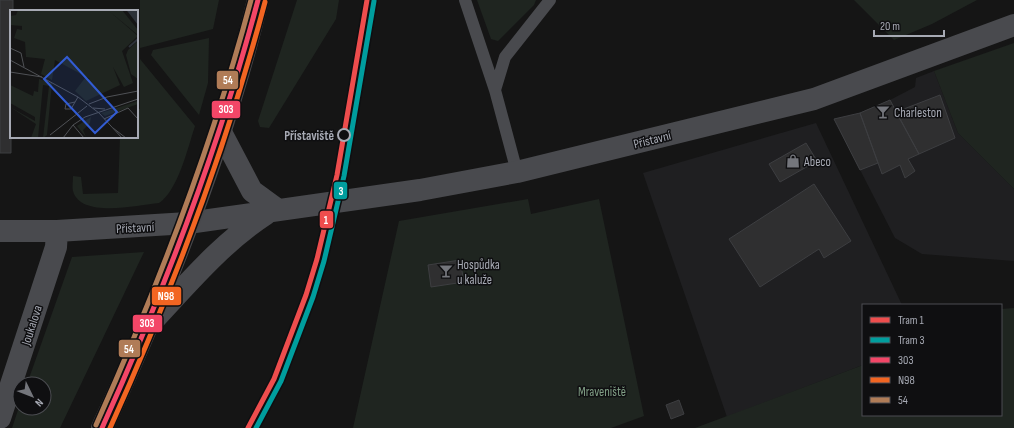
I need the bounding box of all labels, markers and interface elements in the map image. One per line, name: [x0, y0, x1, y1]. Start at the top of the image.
inset map: [10, 10, 138, 138]
scale bar: [874, 12, 944, 38]
text: 20 m: [880, 19, 900, 34]
line badge: 54: [216, 70, 239, 90]
text: 54: [223, 74, 233, 87]
line badge: 303: [211, 100, 241, 119]
text: 303: [218, 103, 234, 116]
bar icon: Charleston: [875, 104, 891, 120]
place label: Charleston: [894, 105, 942, 121]
street label: Přístavní: [632, 127, 673, 152]
place label: Přístaviště: [284, 128, 334, 144]
marker: Přístaviště: [337, 128, 351, 142]
shop icon: Abeco: [785, 153, 801, 169]
place label: Abeco: [803, 154, 831, 170]
line badge: 3: [333, 181, 348, 200]
text: 3: [339, 185, 344, 198]
line badge: 1: [319, 210, 334, 229]
text: 1: [324, 214, 329, 227]
street label: Přístavní: [116, 219, 155, 237]
place label: Hospůdka u kaluže: [457, 257, 500, 288]
bar icon: Hospůdka u kaluže: [438, 263, 454, 279]
line badge: N98: [151, 286, 182, 306]
text: N98: [158, 290, 174, 303]
street label: Joukalova: [18, 303, 46, 348]
legend: [862, 304, 1002, 416]
text: Tram 1: [898, 313, 924, 328]
line badge: 303: [132, 314, 163, 333]
text: 303: [139, 317, 155, 330]
text: Tram 3: [898, 333, 925, 348]
line badge: 54: [118, 339, 141, 358]
text: 54: [124, 343, 134, 356]
text: 303: [898, 353, 913, 368]
text: N98: [898, 373, 915, 388]
north arrow: [12, 376, 52, 416]
park label: Mraveniště: [578, 384, 626, 400]
text: 54: [898, 393, 908, 408]
text: N: [32, 396, 46, 409]

